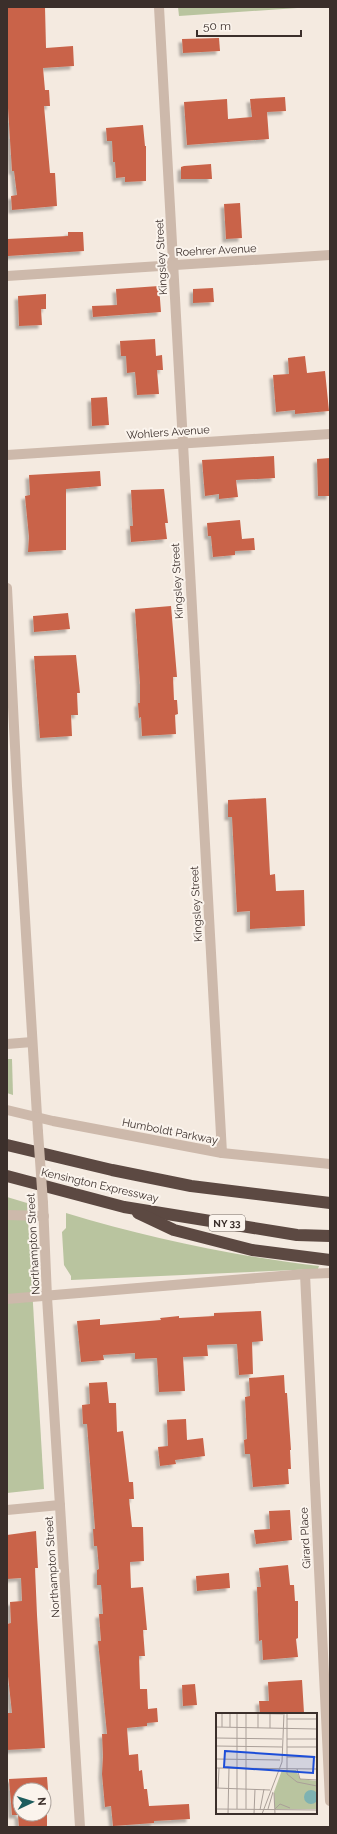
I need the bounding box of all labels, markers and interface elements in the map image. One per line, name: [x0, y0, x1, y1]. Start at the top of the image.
scale bar: [197, 12, 301, 38]
text: 50 m: [203, 19, 231, 33]
street label: Kingsley Street: [153, 218, 170, 295]
street label: Roehrer Avenue: [175, 242, 257, 259]
street label: Wohlers Avenue: [126, 423, 211, 442]
street label: Kingsley Street: [169, 542, 186, 619]
street label: Kingsley Street: [188, 865, 205, 942]
street label: Humboldt Parkway: [121, 1116, 219, 1147]
street label: Kensington Expressway: [40, 1166, 160, 1205]
street label: Northampton Street: [24, 1193, 43, 1295]
road number: NY 33: [209, 1215, 245, 1231]
street label: Girard Place: [297, 1506, 314, 1569]
street label: Northampton Street: [42, 1516, 63, 1618]
inset map: [216, 1713, 317, 1814]
north arrow: [12, 1782, 52, 1822]
text: N: [35, 1797, 48, 1806]

